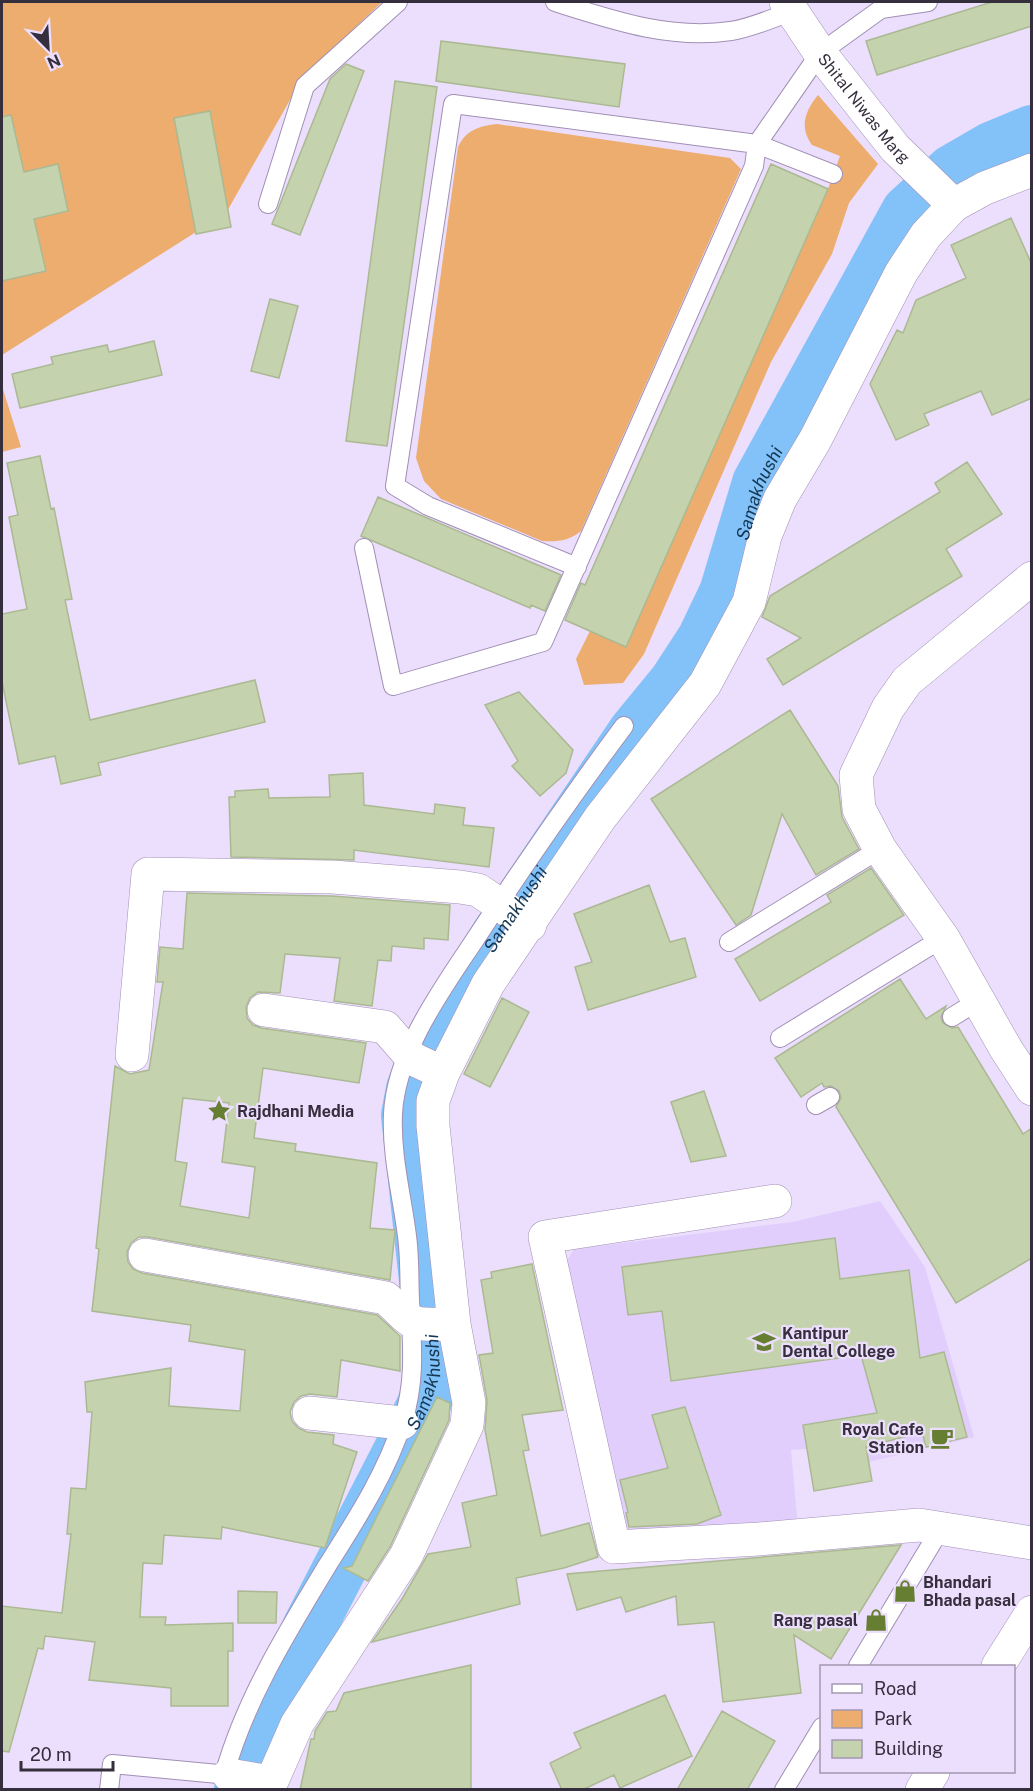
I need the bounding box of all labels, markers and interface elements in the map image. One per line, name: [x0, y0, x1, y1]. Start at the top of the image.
north arrow: [18, 18, 78, 78]
text: N: [44, 50, 63, 72]
street label: Shital Niwas Marg: [814, 50, 914, 167]
water label: Samakhushi: [731, 442, 787, 543]
water label: Samakhushi: [479, 862, 552, 956]
place icon: Rajdhani Media: [206, 1098, 232, 1124]
place label: Rajdhani Media: [237, 1102, 354, 1121]
place label: Kantipur Dental College: [782, 1324, 895, 1361]
school or university icon: Kantipur Dental College: [751, 1329, 777, 1355]
water label: Samakhushi: [402, 1333, 444, 1433]
place label: Royal Cafe Station: [842, 1420, 924, 1457]
cafe icon: Royal Cafe Station: [929, 1425, 955, 1451]
place label: Bhandari Bhada pasal: [923, 1573, 1016, 1610]
shop icon: Bhandari Bhada pasal: [892, 1578, 918, 1604]
shop icon: Rang pasal: [863, 1607, 889, 1633]
place label: Rang pasal: [773, 1611, 858, 1630]
legend: [820, 1665, 1015, 1773]
text: Road: [874, 1678, 917, 1699]
text: Park: [874, 1708, 912, 1729]
scale bar: [21, 1734, 112, 1772]
text: Building: [874, 1738, 943, 1759]
text: 20 m: [30, 1744, 72, 1765]

